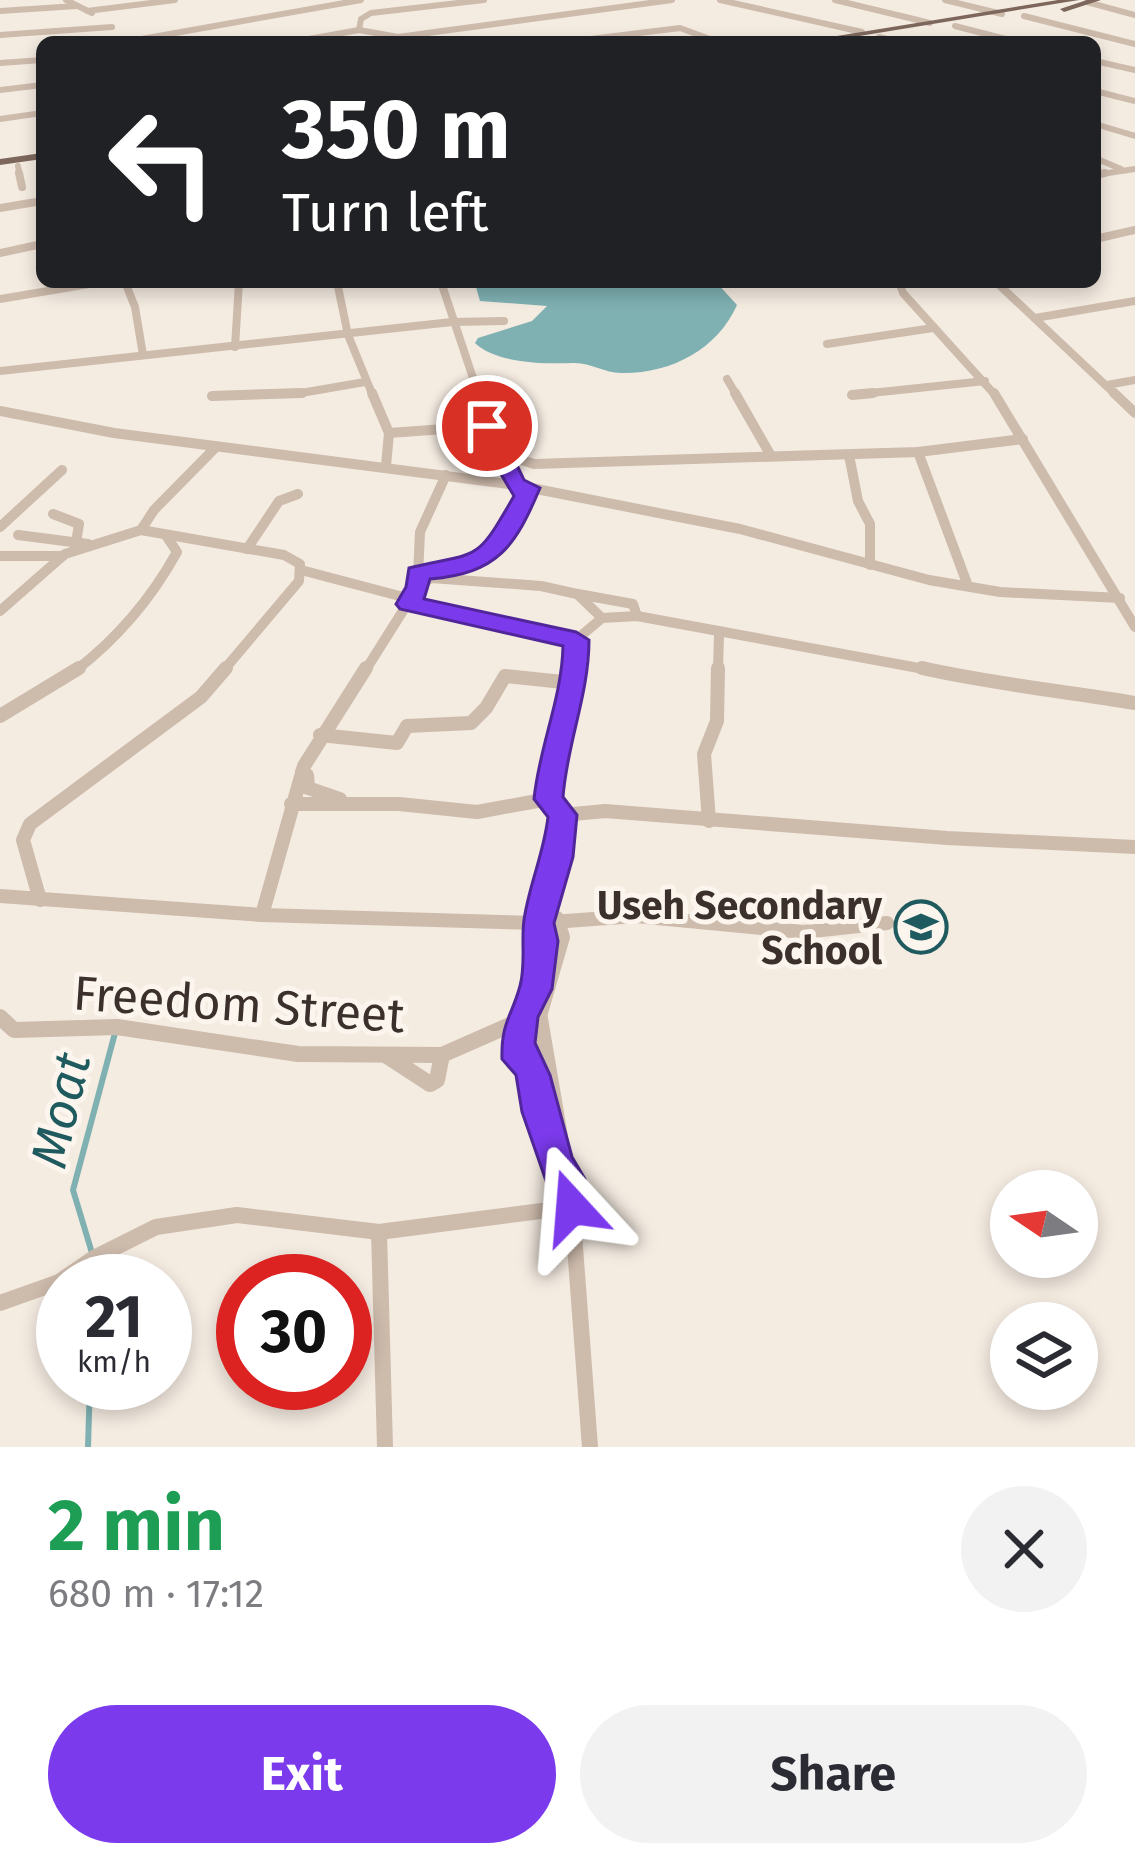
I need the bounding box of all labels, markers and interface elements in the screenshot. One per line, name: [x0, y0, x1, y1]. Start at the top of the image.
text: 350 m: [282, 79, 511, 180]
icon: left: [84, 84, 240, 240]
text: Turn left: [282, 181, 489, 245]
pin: [436, 375, 538, 477]
icon: arrive: [454, 393, 520, 459]
place label: Useh Secondary School: [597, 883, 883, 974]
school or university icon: Useh Secondary School: [893, 899, 949, 955]
street label: Freedom Street: [71, 964, 407, 1046]
water label: Moat: [18, 1047, 104, 1174]
position arrow: [509, 1144, 635, 1270]
north arrow: [990, 1170, 1098, 1278]
map controls: [990, 1170, 1098, 1410]
speed limit sign: 30: [216, 1254, 372, 1410]
text: 21: [85, 1281, 143, 1353]
button: layers: [990, 1302, 1098, 1410]
text: km/h: [77, 1344, 151, 1380]
text: 2 min: [48, 1483, 225, 1569]
button: close: [961, 1486, 1087, 1612]
text: 680 m · 17:12: [48, 1571, 264, 1617]
button: Exit: [48, 1705, 556, 1843]
button: Share: [580, 1705, 1087, 1843]

